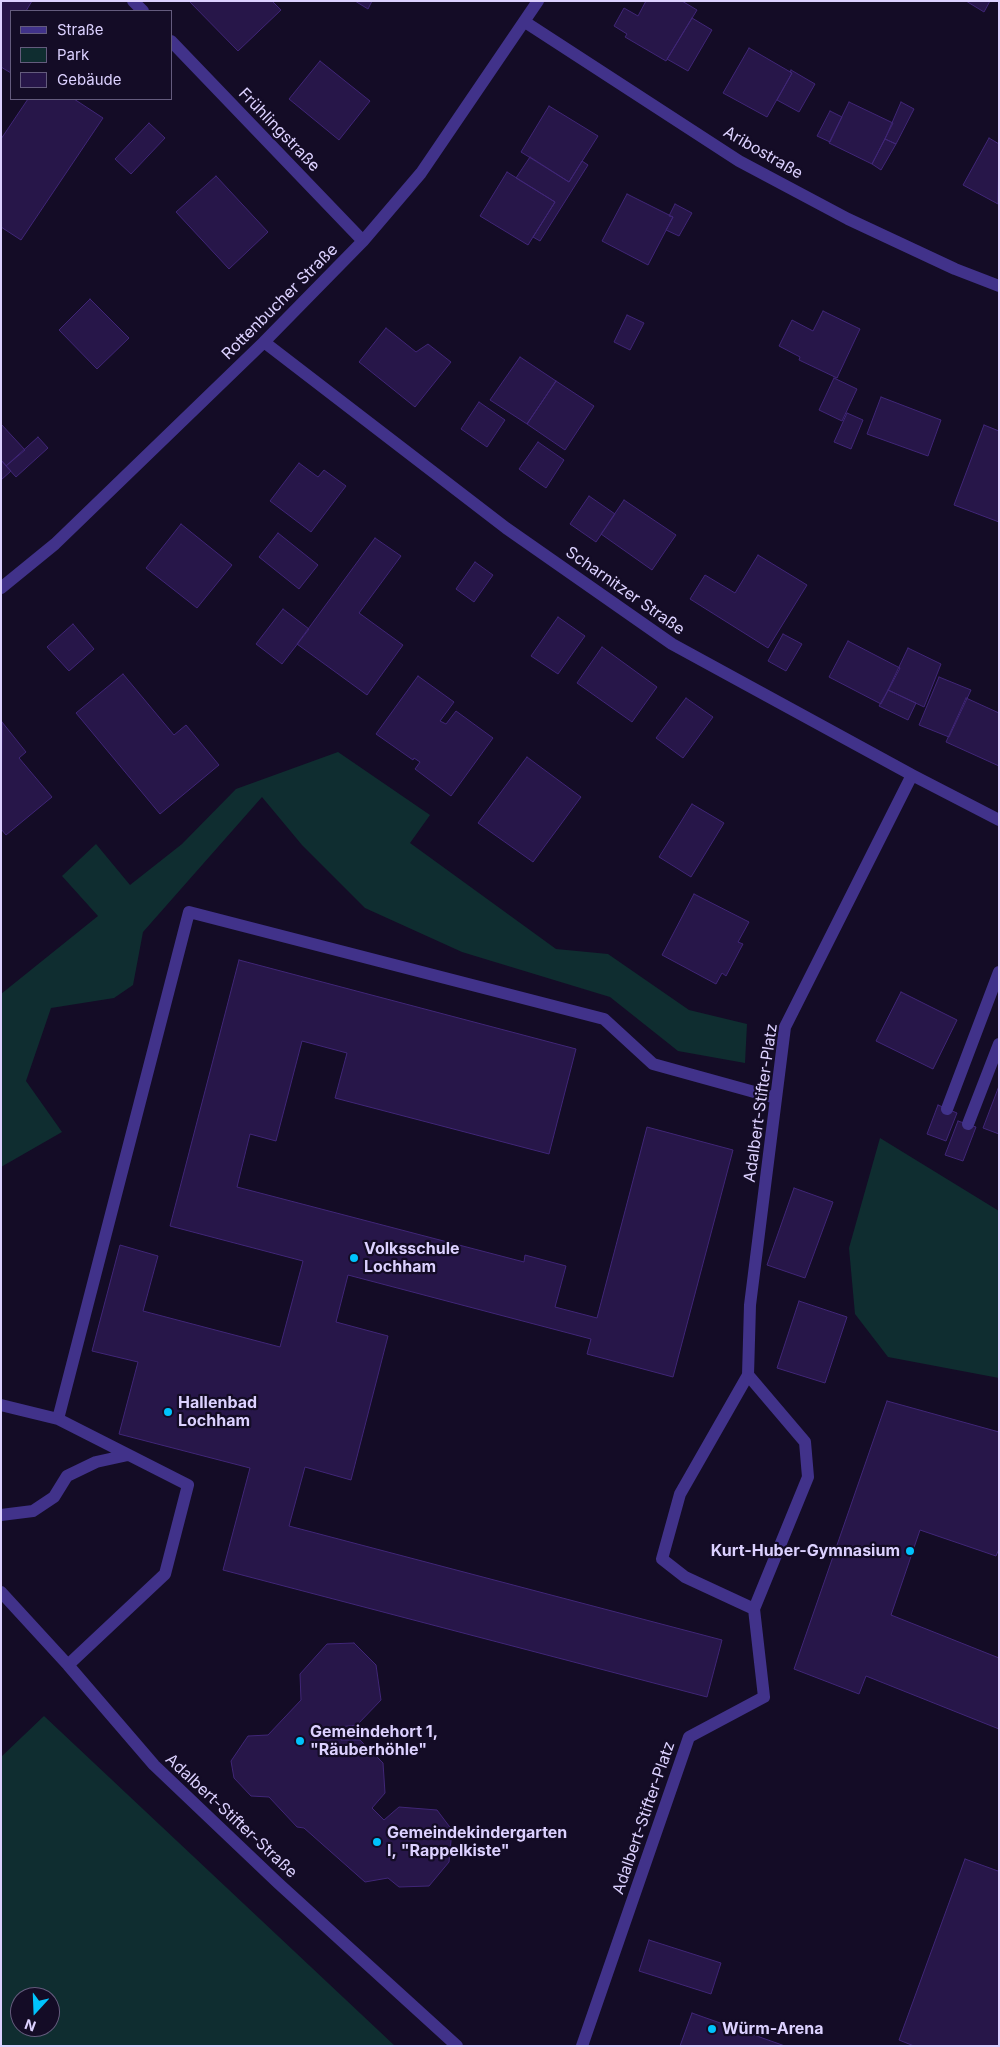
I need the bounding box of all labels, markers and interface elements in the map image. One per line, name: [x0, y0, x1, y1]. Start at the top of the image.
legend: [10, 10, 172, 100]
text: Straße: [57, 20, 104, 39]
text: Park: [57, 45, 89, 64]
text: Gebäude: [57, 70, 122, 89]
street label: Frühlingstraße: [234, 84, 324, 176]
street label: Aribostraße: [720, 123, 806, 183]
street label: Rottenbucher Straße: [218, 240, 342, 364]
street label: Scharnitzer Straße: [562, 543, 688, 639]
street label: Adalbert-Stifter-Platz: [740, 1022, 782, 1184]
place label: Volksschule Lochham: [364, 1239, 460, 1277]
marker: Volksschule Lochham: [348, 1252, 360, 1264]
place label: Hallenbad Lochham: [178, 1393, 257, 1431]
marker: Hallenbad Lochham: [162, 1406, 174, 1418]
place label: Kurt-Huber-Gymnasium: [711, 1541, 900, 1561]
marker: Kurt-Huber-Gymnasium: [904, 1545, 916, 1557]
place label: Gemeindehort 1, "Räuberhöhle": [310, 1722, 438, 1760]
marker: Gemeindehort 1, "Räuberhöhle": [294, 1735, 306, 1747]
street label: Adalbert-Stifter-Platz: [609, 1739, 679, 1897]
street label: Adalbert-Stifter-Straße: [161, 1750, 301, 1882]
place label: Gemeindekindergarten I, "Rappelkiste": [387, 1823, 567, 1861]
marker: Gemeindekindergarten I, "Rappelkiste": [371, 1836, 383, 1848]
north arrow: [10, 1987, 60, 2037]
text: N: [22, 2016, 38, 2035]
place label: Würm-Arena: [722, 2019, 824, 2039]
marker: Würm-Arena: [706, 2023, 718, 2035]

